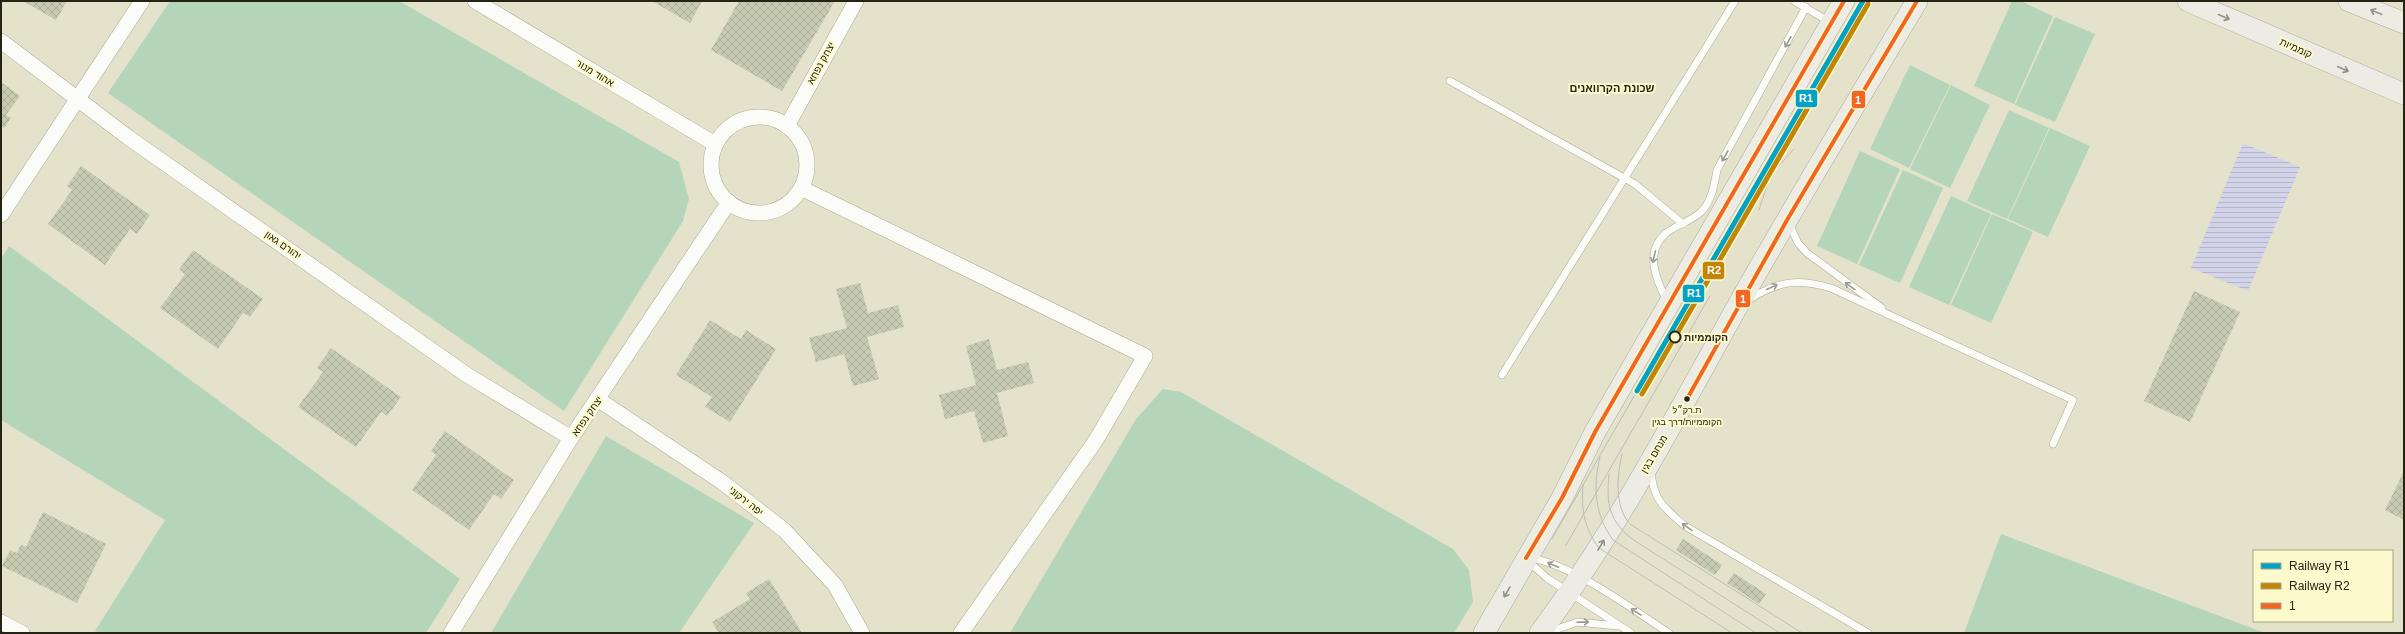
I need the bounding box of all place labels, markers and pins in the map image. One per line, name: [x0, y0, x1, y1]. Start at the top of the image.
marker: הקוממיות: [1668, 330, 1682, 344]
place label: הקוממיות: [1684, 332, 1728, 343]
marker: ת.רק״ל הקוממיות/דרך בגין: [1682, 394, 1692, 404]
place label: ת.רק״ל הקוממיות/דרך בגין: [1652, 405, 1722, 427]

